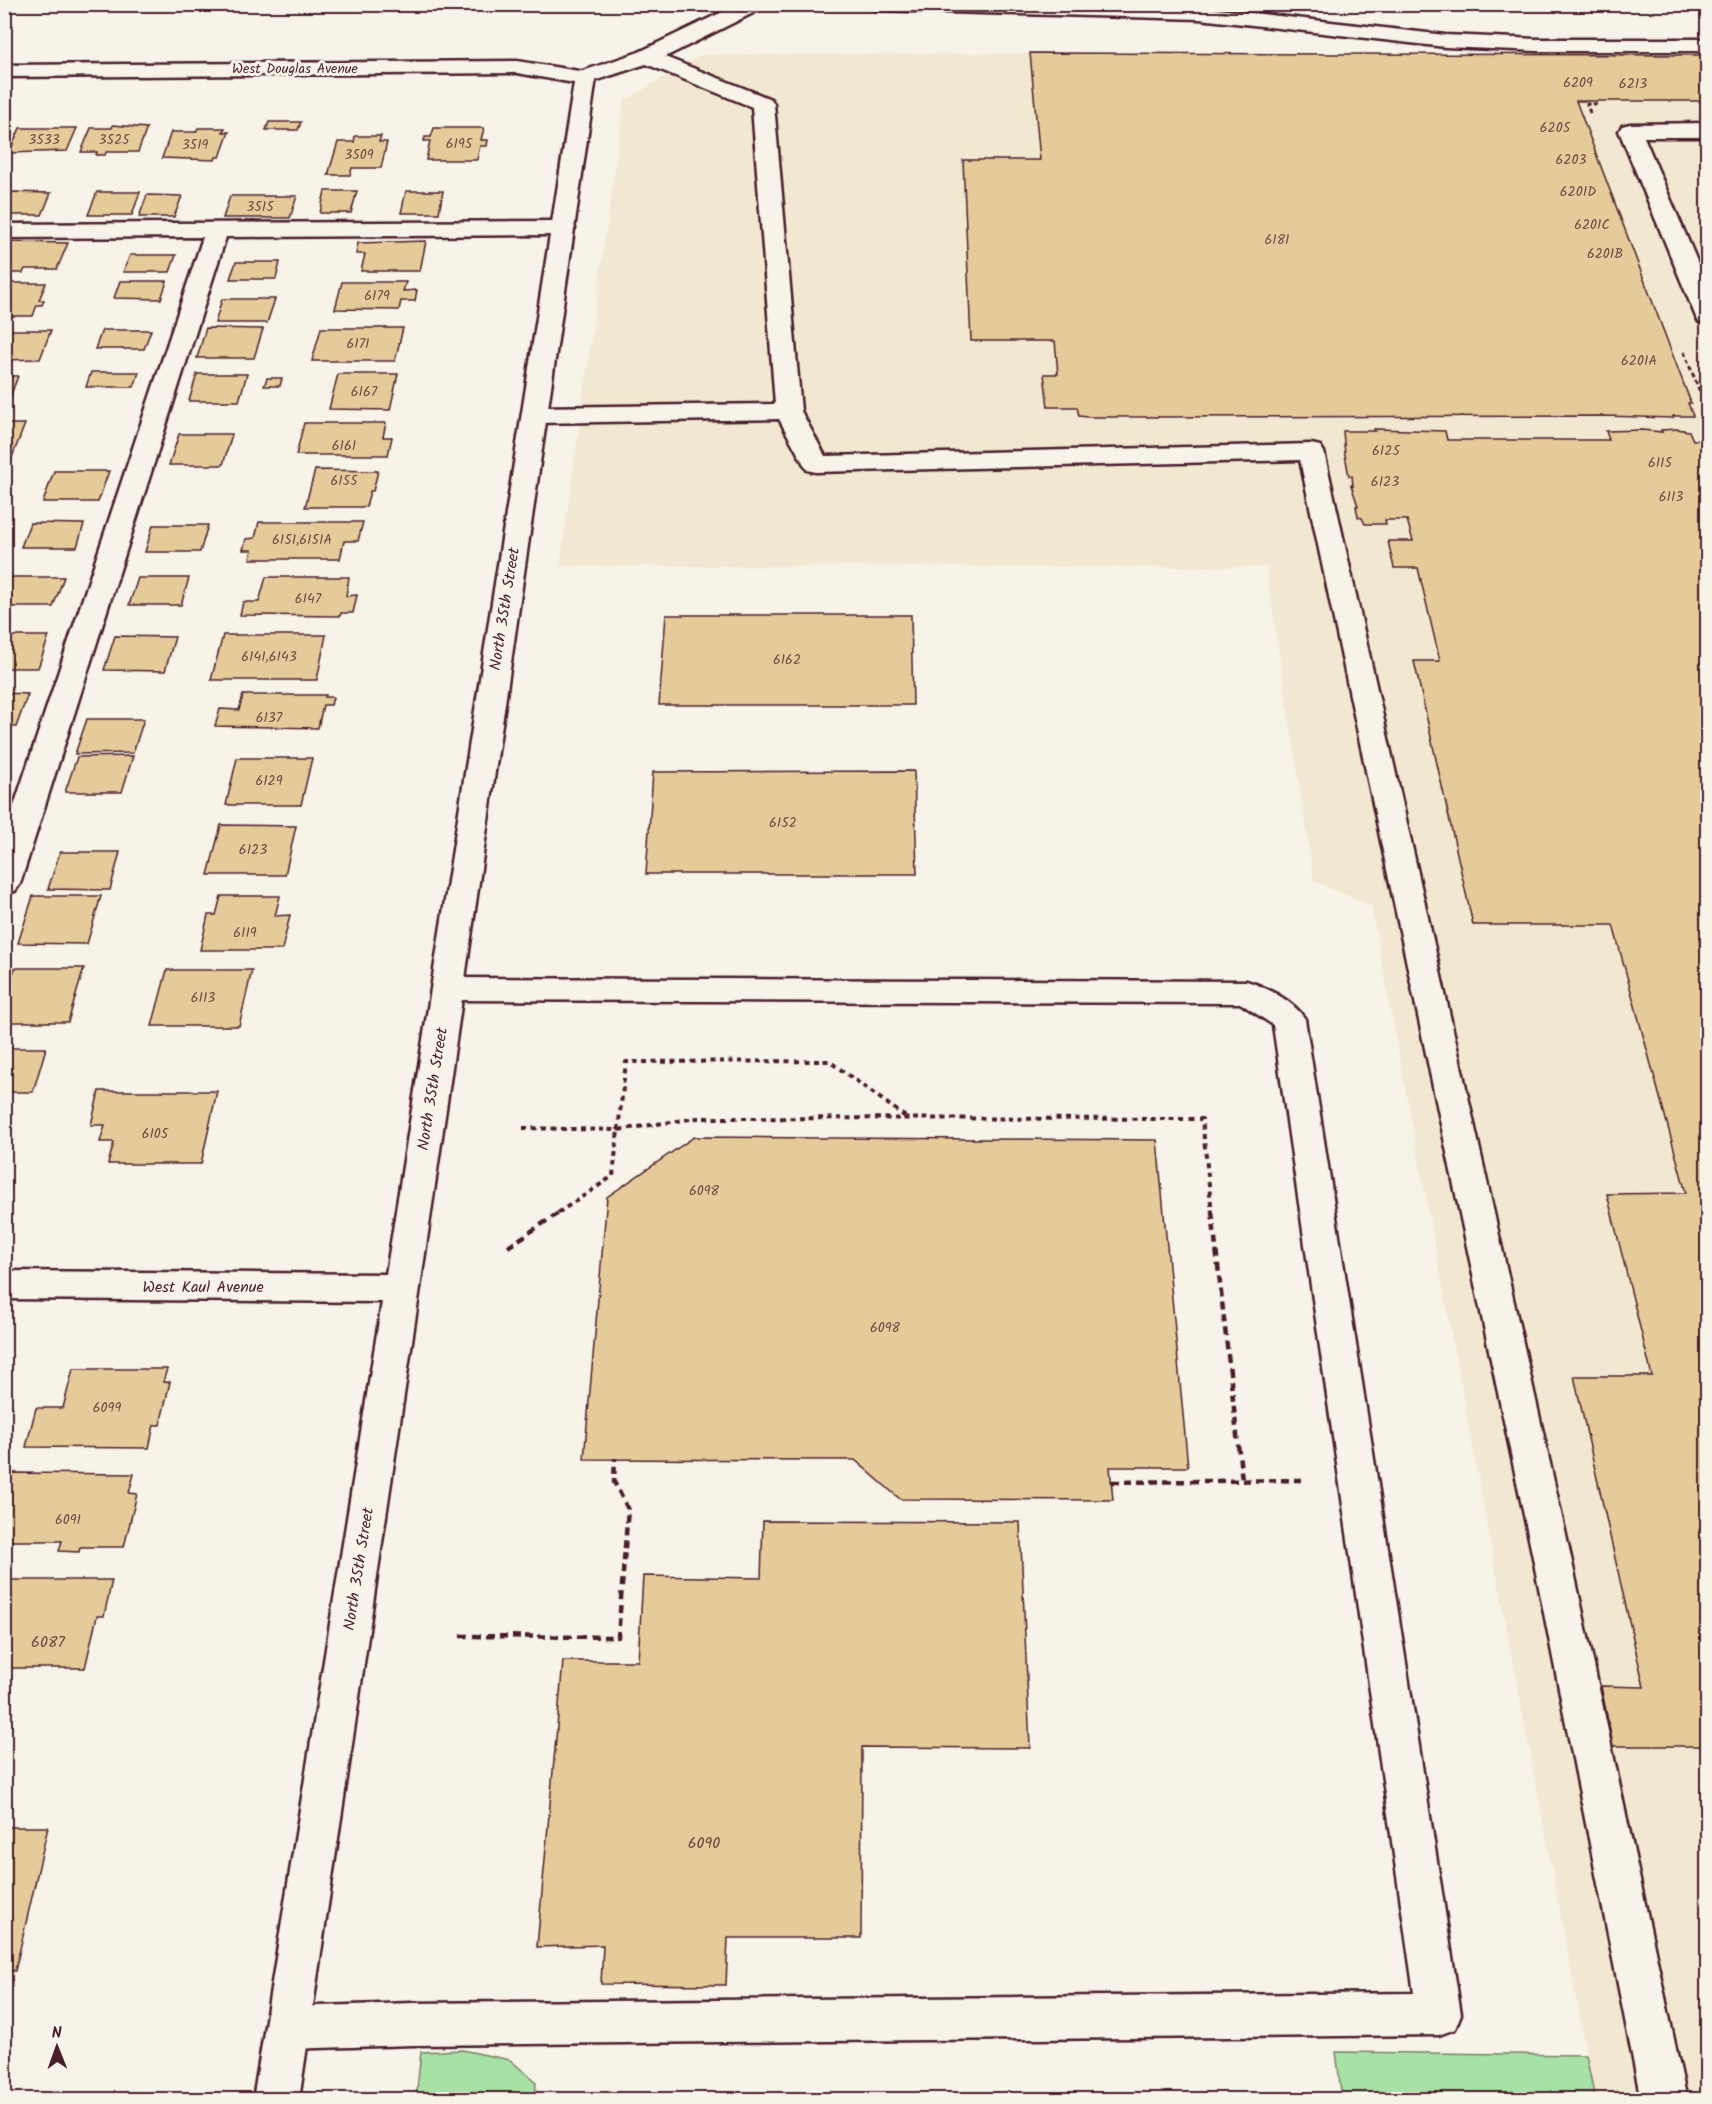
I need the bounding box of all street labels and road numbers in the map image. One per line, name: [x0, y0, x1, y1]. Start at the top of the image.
street label: West Douglas Avenue: [232, 58, 359, 80]
street label: North 35th Street: [483, 545, 527, 672]
street label: North 35th Street: [411, 1025, 455, 1152]
street label: West Kaul Avenue: [142, 1275, 264, 1300]
street label: North 35th Street: [337, 1505, 381, 1632]

